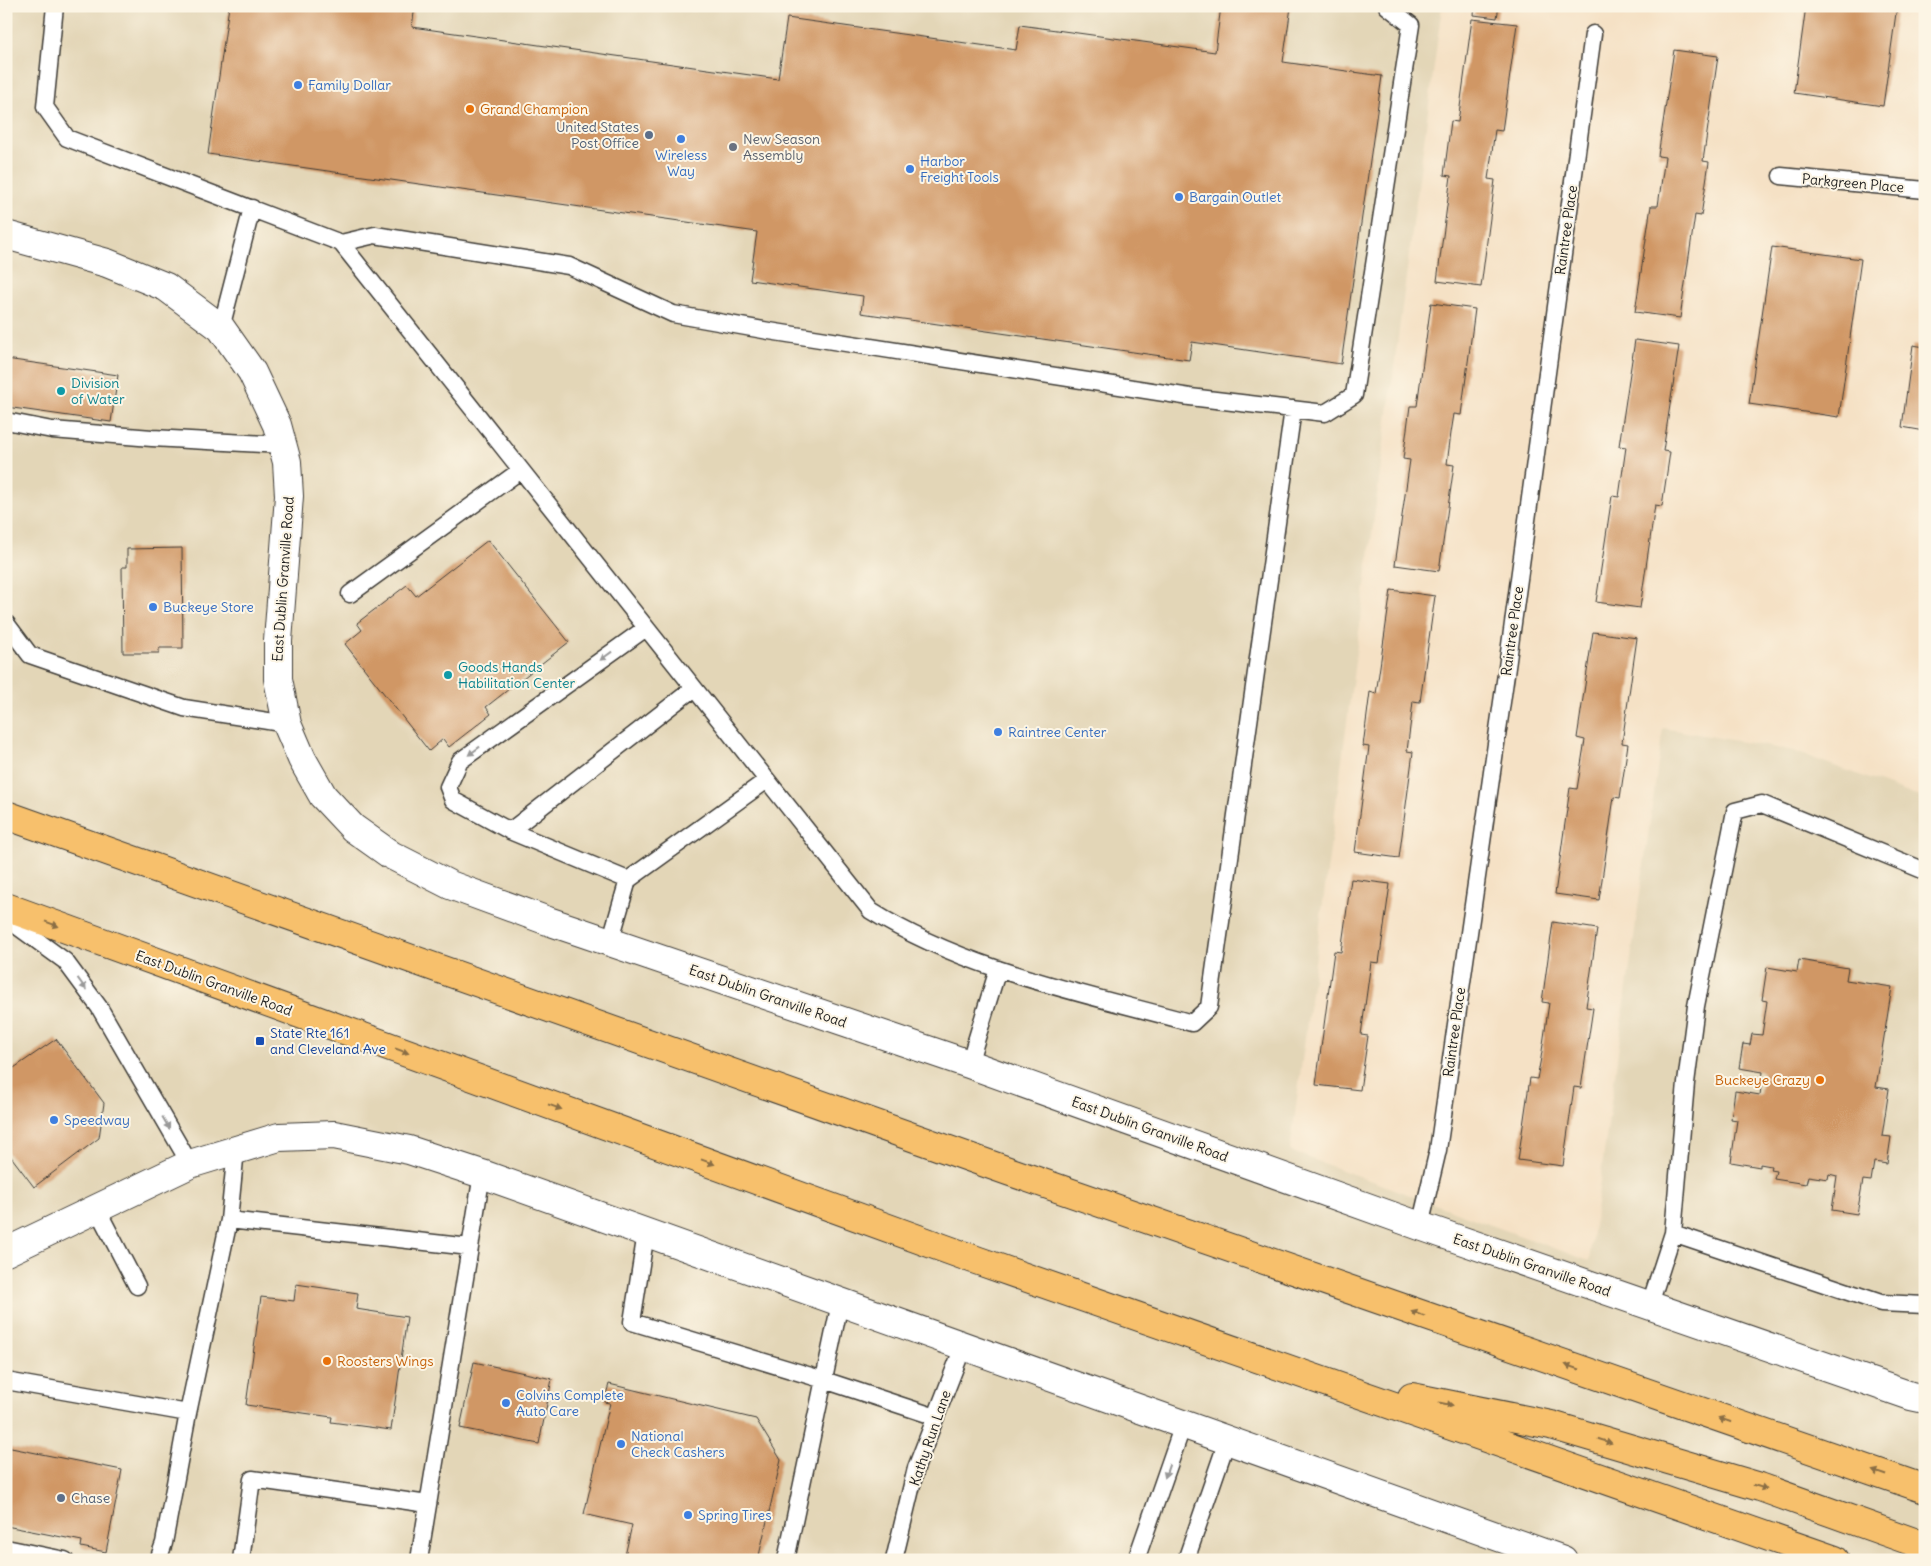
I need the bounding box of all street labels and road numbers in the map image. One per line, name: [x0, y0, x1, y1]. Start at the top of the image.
street label: Parkgreen Place: [1801, 170, 1905, 196]
street label: Raintree Place: [1551, 184, 1581, 276]
street label: East Dublin Granville Road: [268, 496, 298, 662]
street label: Raintree Place: [1497, 585, 1527, 677]
street label: East Dublin Granville Road: [133, 946, 295, 1020]
street label: East Dublin Granville Road: [687, 961, 849, 1031]
street label: Raintree Place: [1439, 986, 1469, 1078]
street label: East Dublin Granville Road: [1069, 1092, 1231, 1166]
street label: East Dublin Granville Road: [1451, 1230, 1613, 1300]
street label: Kathy Run Lane: [905, 1388, 955, 1488]

